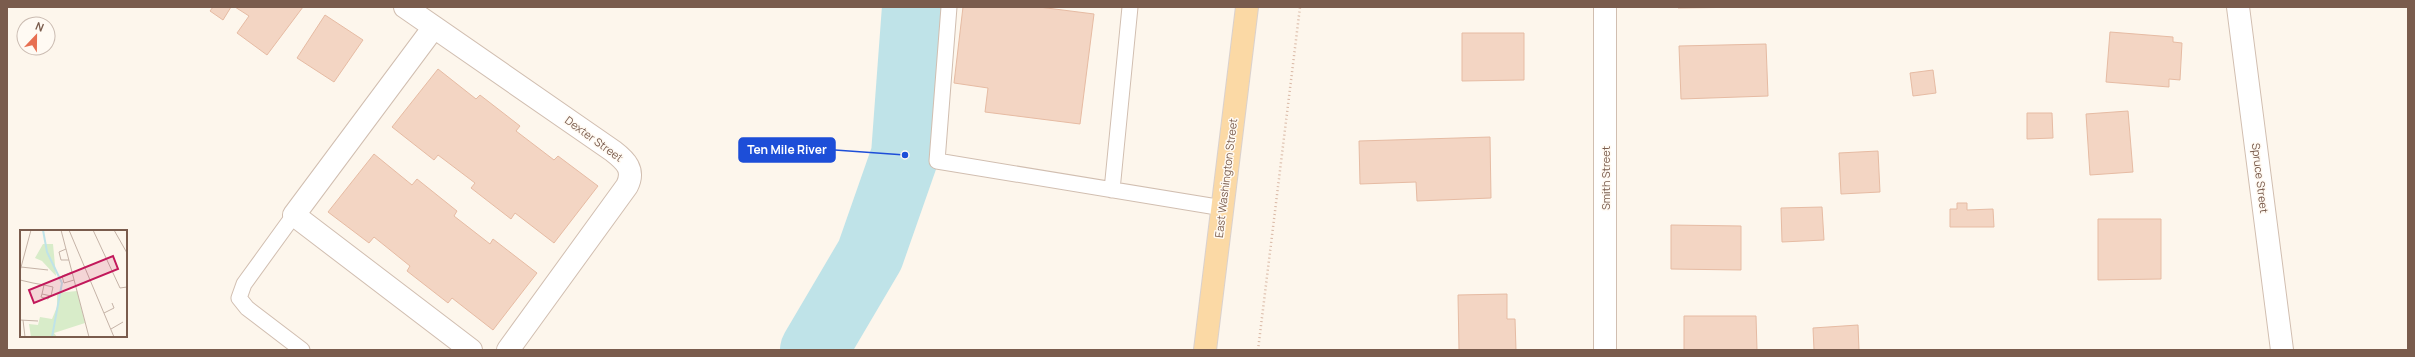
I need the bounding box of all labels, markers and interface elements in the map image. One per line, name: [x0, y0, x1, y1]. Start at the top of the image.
north arrow: [16, 16, 56, 56]
text: N: [33, 18, 46, 35]
street label: Dexter Street: [562, 112, 626, 165]
street label: East Washington Street: [1211, 117, 1240, 239]
callout: Ten Mile River: [739, 138, 835, 162]
text: Ten Mile River: [747, 141, 827, 158]
street label: Spruce Street: [2249, 142, 2272, 214]
street label: Smith Street: [1598, 146, 1613, 210]
inset map: [20, 230, 127, 337]

